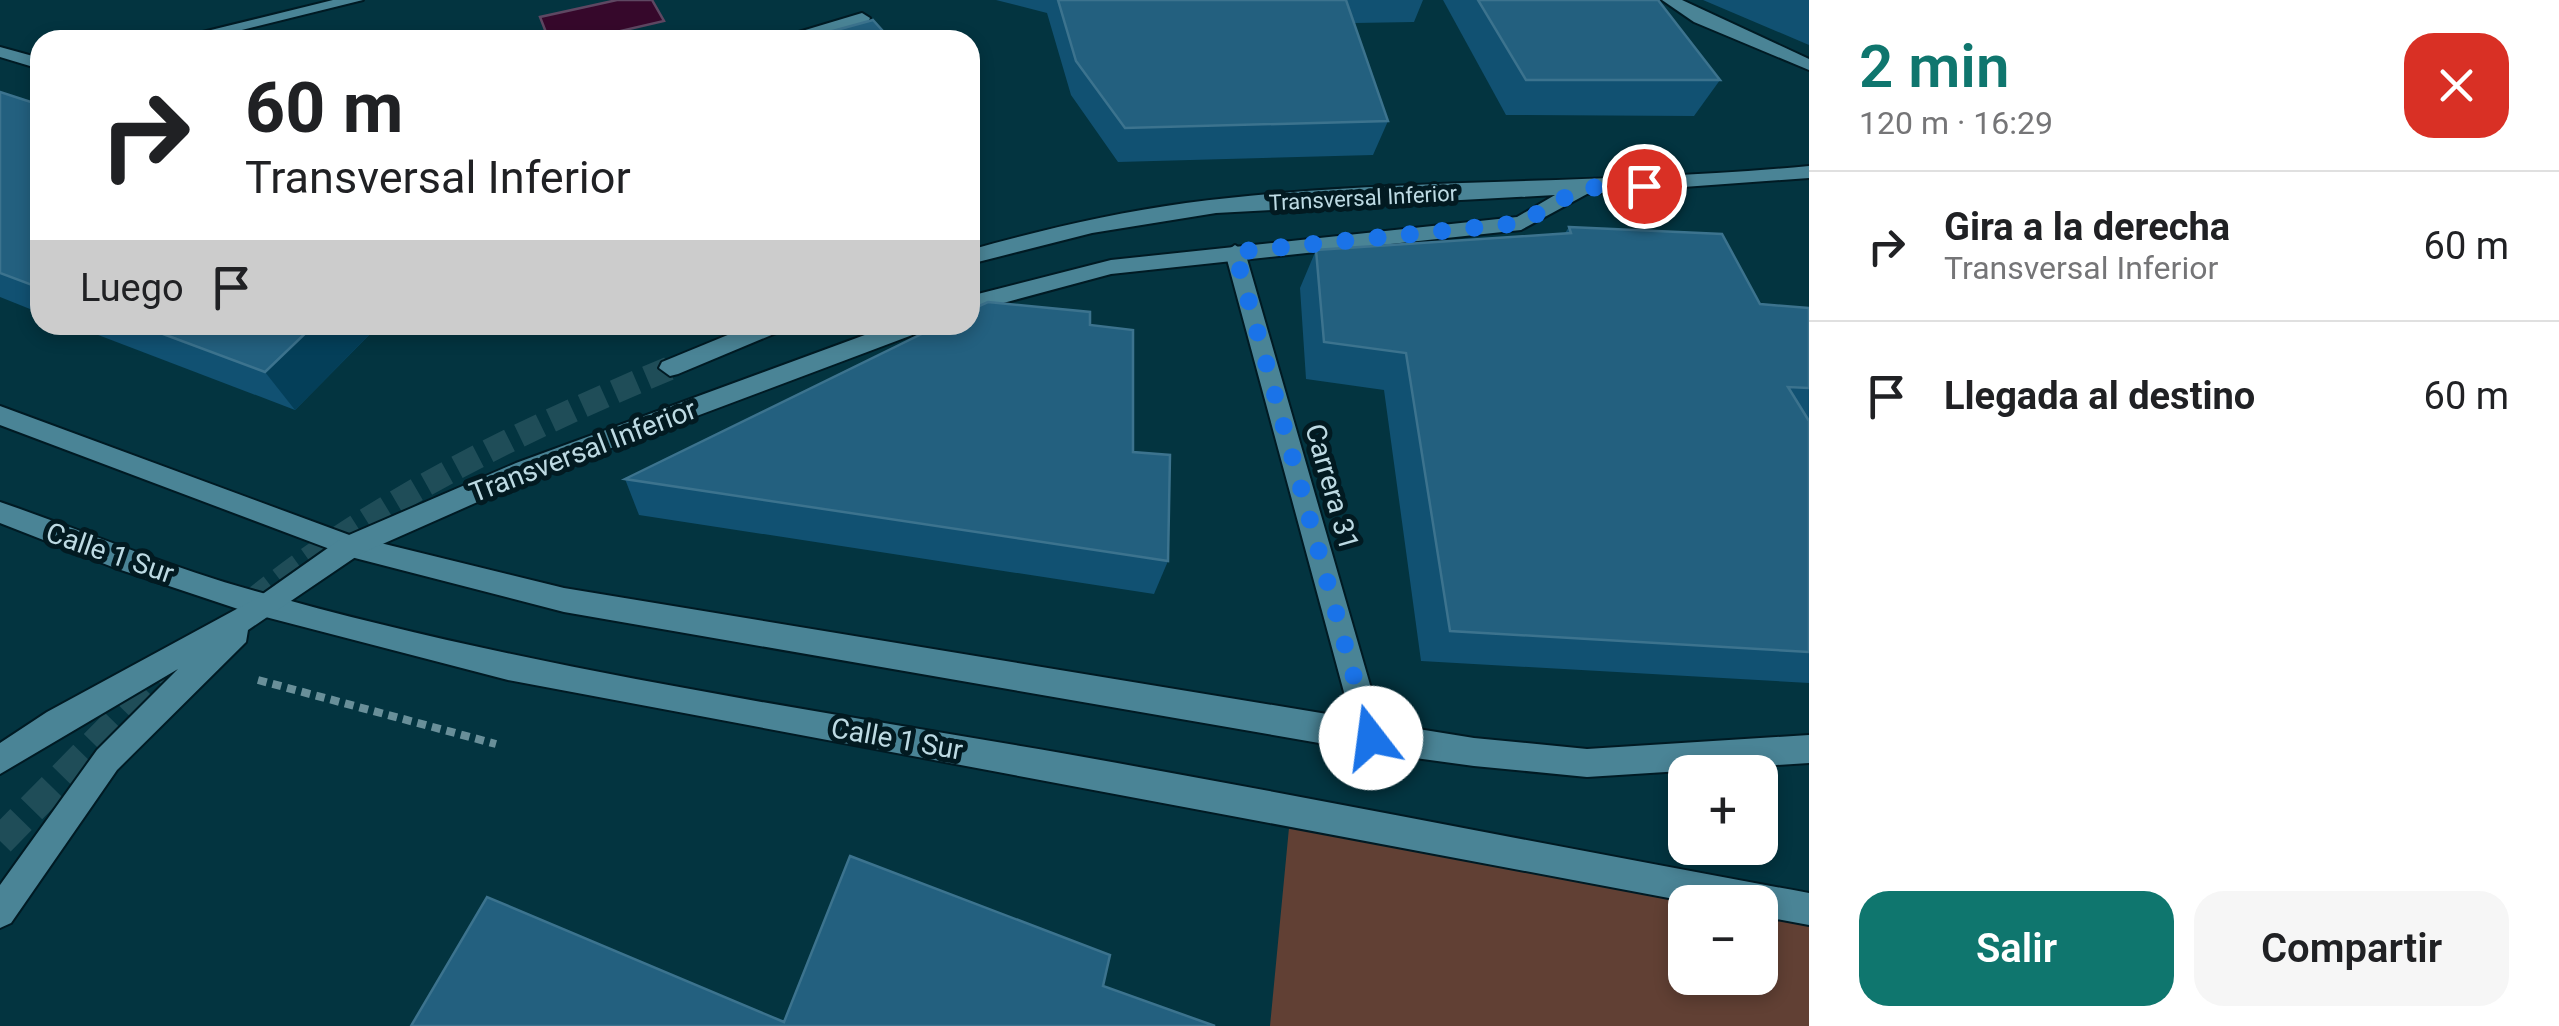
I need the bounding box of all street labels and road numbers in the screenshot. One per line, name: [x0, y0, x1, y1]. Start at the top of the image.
street label: Transversal Inferior: [1268, 181, 1458, 215]
street label: Transversal Inferior: [465, 392, 701, 509]
street label: Carrera 31: [1298, 420, 1366, 554]
street label: Calle 1 Sur: [42, 516, 179, 590]
street label: Calle 1 Sur: [829, 711, 966, 767]

